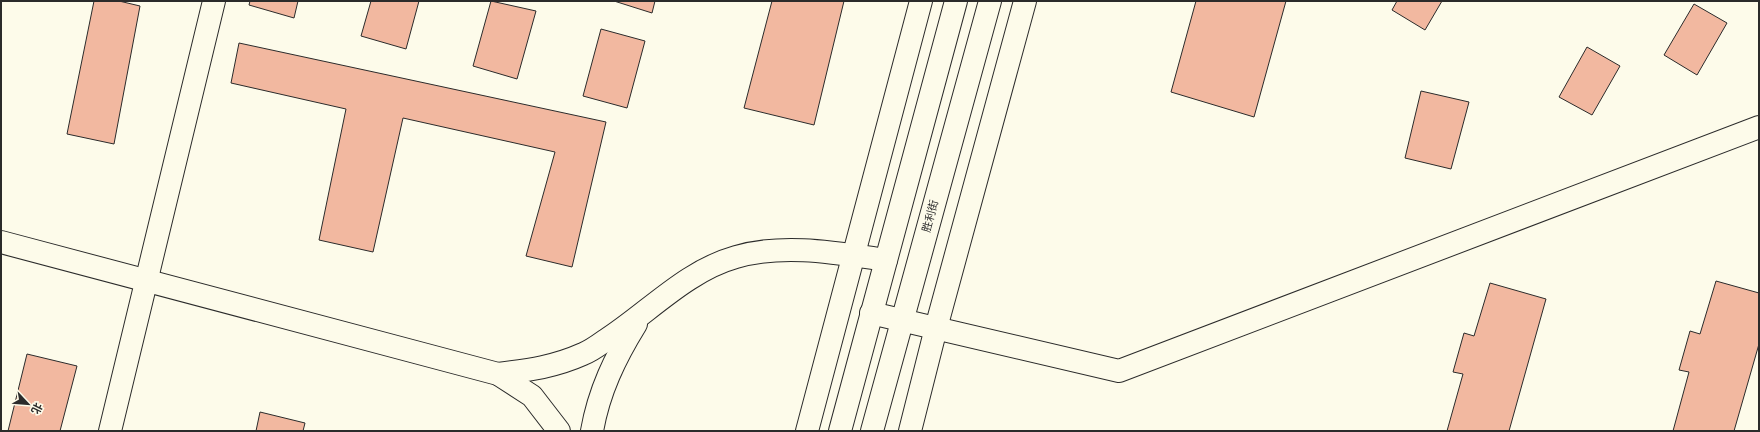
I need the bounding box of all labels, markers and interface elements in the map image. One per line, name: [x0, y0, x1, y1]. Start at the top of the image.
street label: 胜利街: [919, 198, 940, 233]
north arrow: [8, 384, 48, 424]
text: 北: [29, 401, 46, 416]

